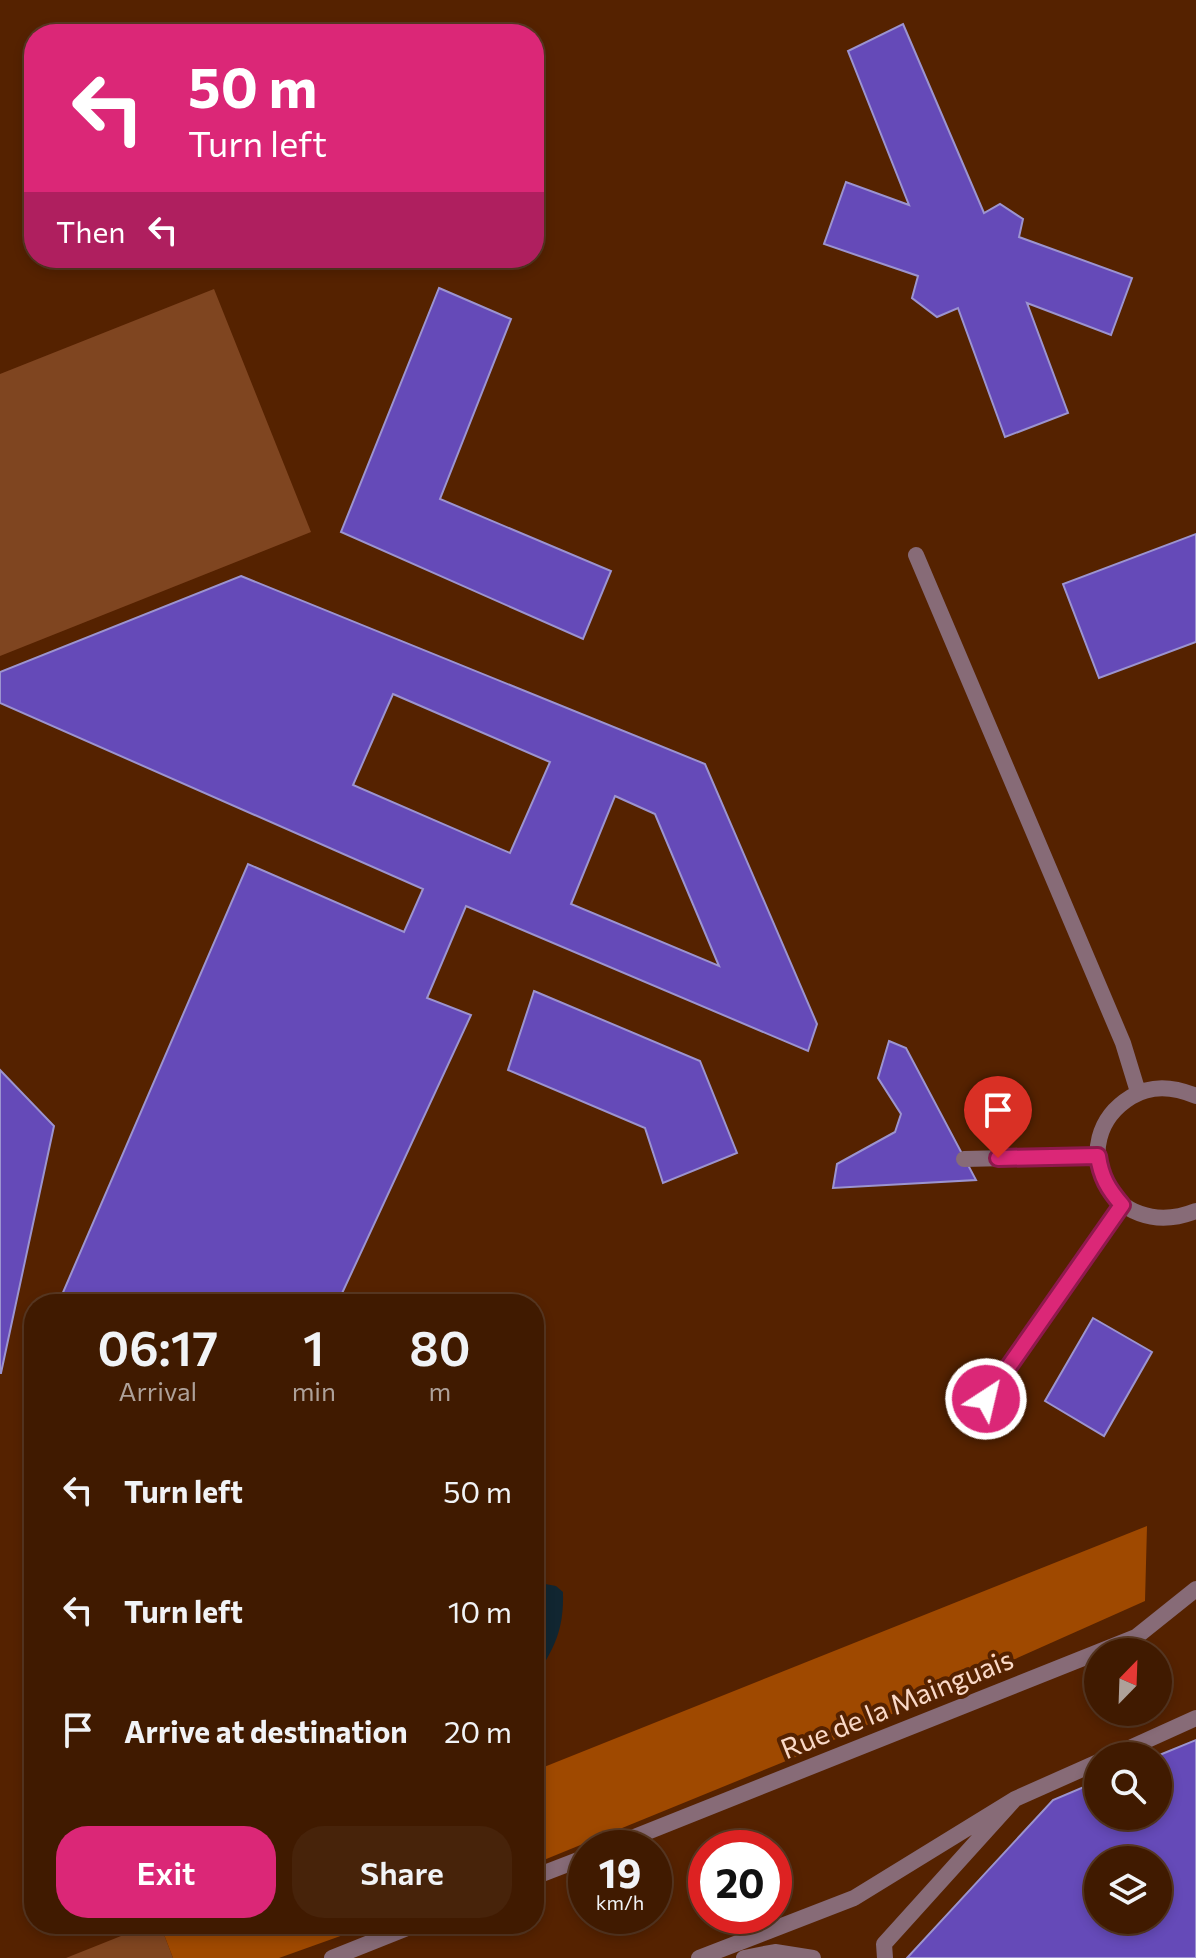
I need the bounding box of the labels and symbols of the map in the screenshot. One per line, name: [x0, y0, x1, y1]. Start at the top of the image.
pin: [964, 1076, 1032, 1158]
position arrow: [944, 1357, 1028, 1441]
north arrow: [1084, 1638, 1172, 1726]
street label: Rue de la Mainguais: [775, 1641, 1018, 1765]
speed limit sign: 20: [688, 1830, 792, 1934]

